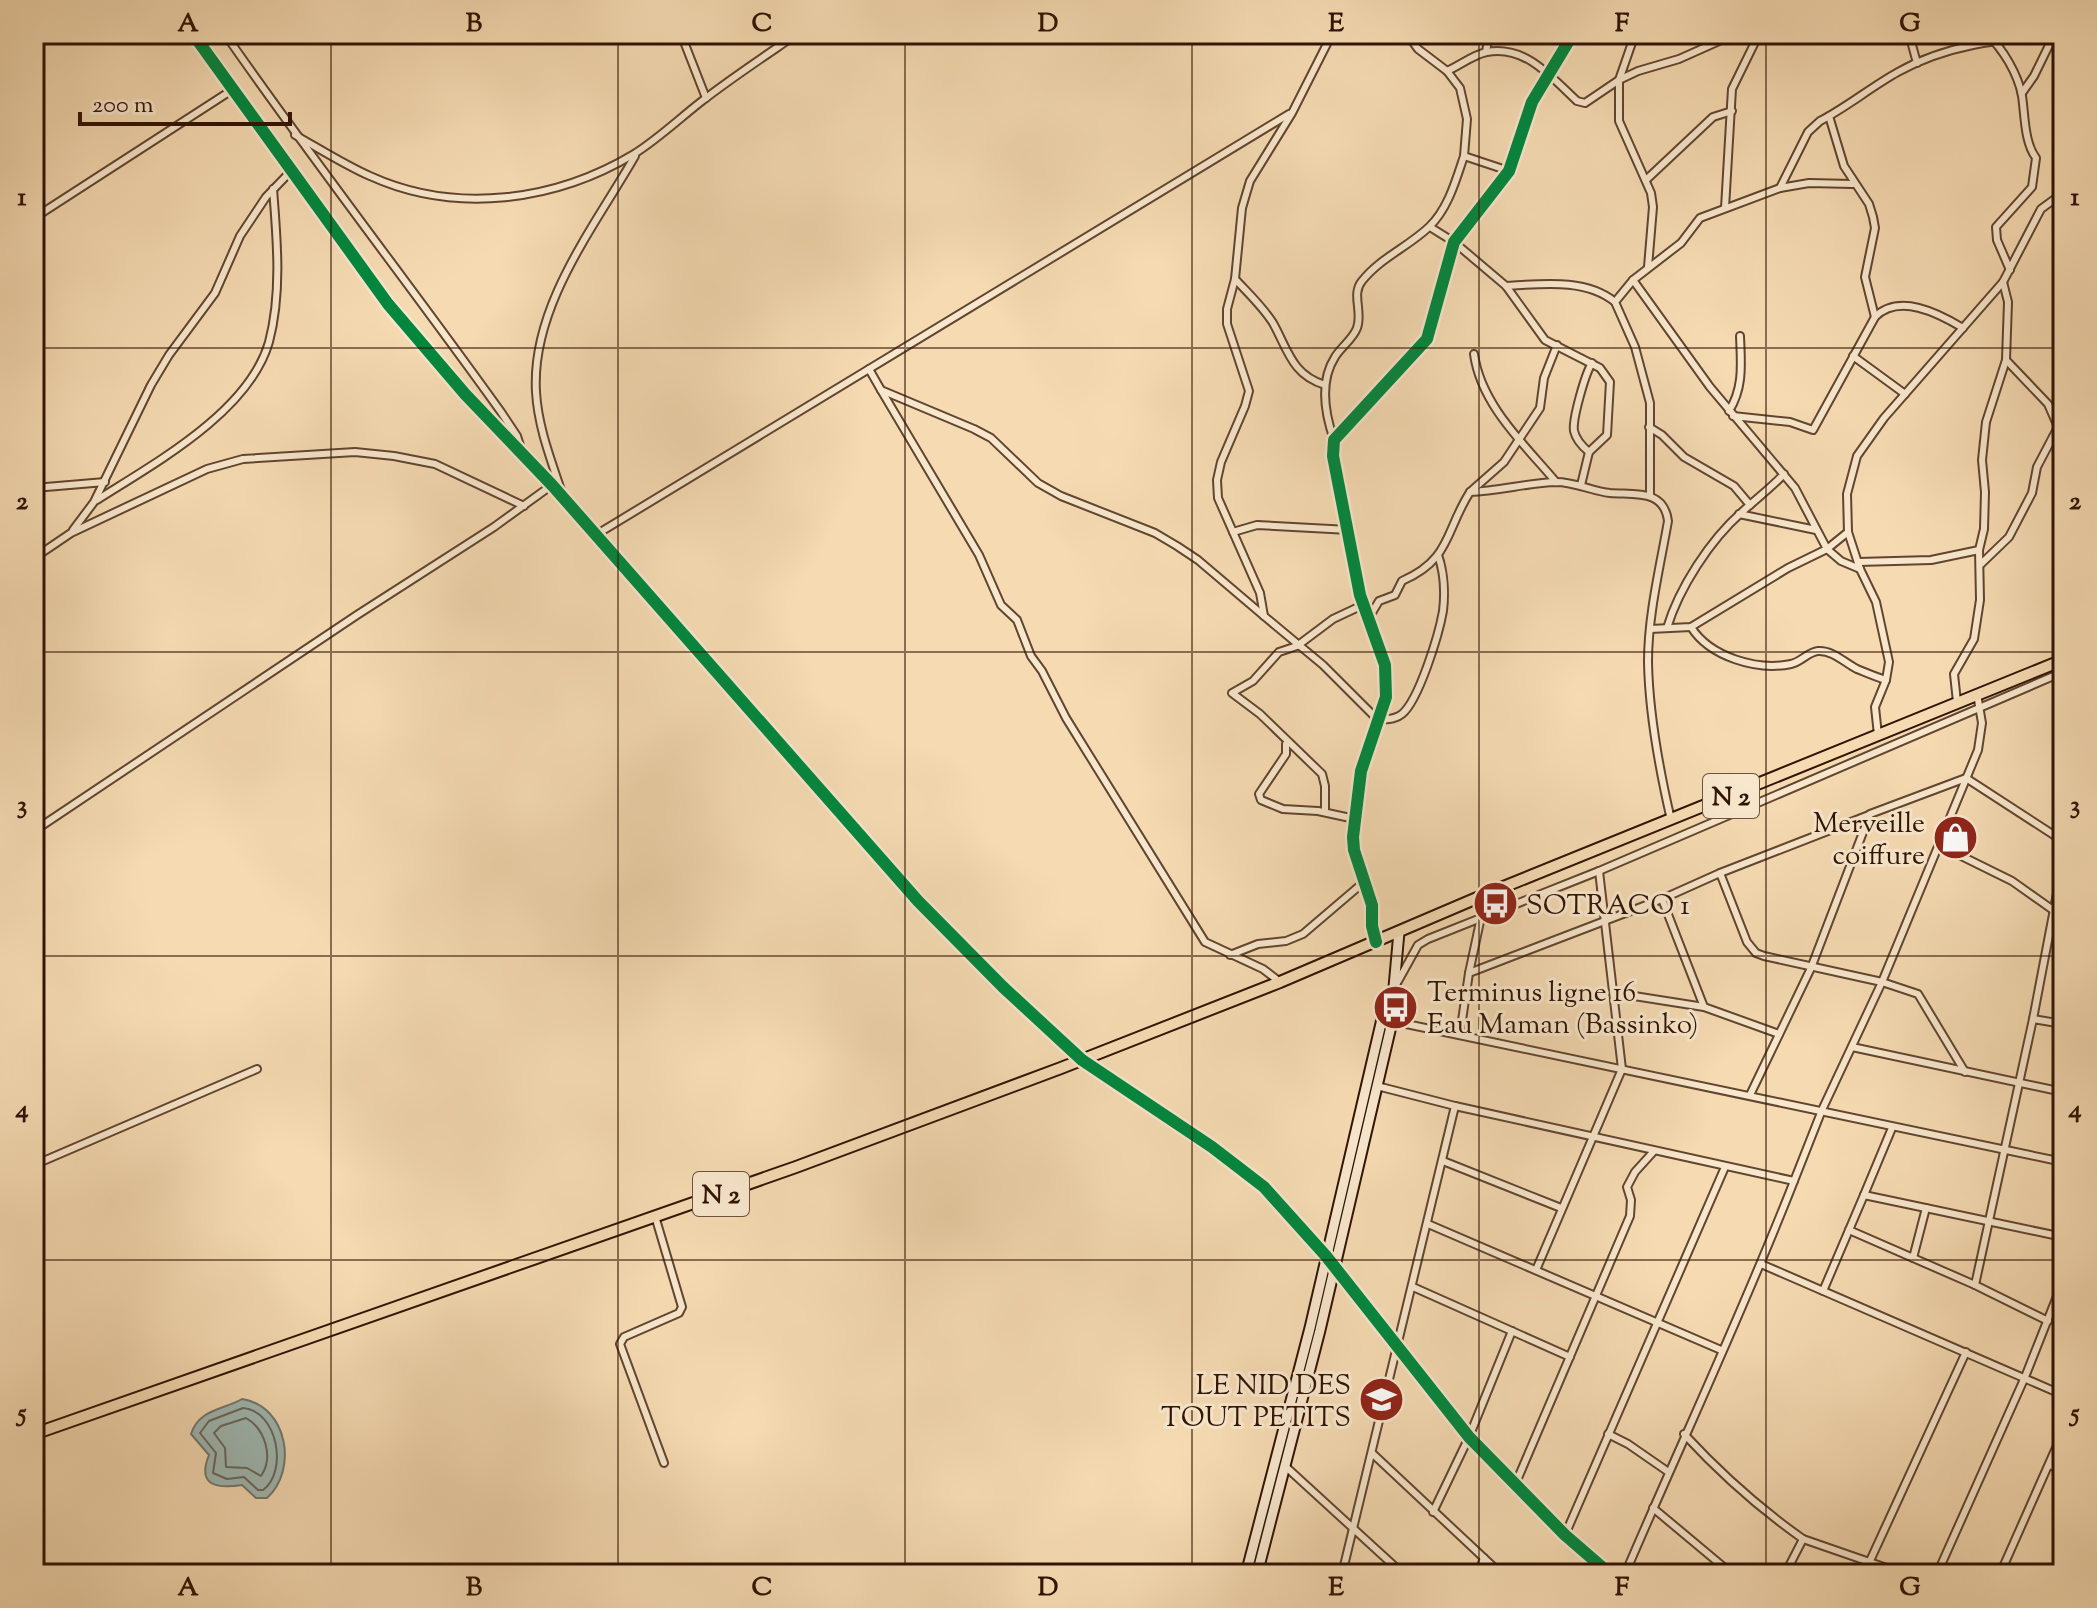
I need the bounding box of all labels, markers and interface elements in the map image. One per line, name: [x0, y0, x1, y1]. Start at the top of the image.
text: A: [177, 6, 199, 43]
text: B: [466, 6, 483, 43]
text: C: [752, 6, 772, 43]
text: D: [1038, 6, 1058, 43]
text: E: [1328, 6, 1344, 43]
text: F: [1615, 6, 1630, 43]
text: G: [1899, 6, 1921, 43]
scale bar: [80, 76, 290, 126]
text: 200 m: [92, 89, 154, 123]
text: 1: [18, 180, 27, 217]
text: 1: [2071, 180, 2080, 217]
text: 2: [16, 484, 29, 521]
text: 2: [2069, 484, 2082, 521]
road number: N 2: [1703, 774, 1759, 818]
text: 3: [17, 788, 27, 825]
text: 3: [2070, 788, 2080, 825]
place label: Merveille coiffure: [1813, 805, 1925, 877]
shop icon: Merveille coiffure: [1932, 814, 1980, 862]
bus stop icon: SOTRACO 1: [1471, 880, 1519, 928]
place label: SOTRACO 1: [1526, 887, 1690, 927]
place label: Terminus ligne 16 Eau Maman (Bassinko): [1427, 974, 1698, 1046]
bus stop icon: Terminus ligne 16 Eau Maman (Bassinko): [1372, 983, 1420, 1031]
text: 4: [14, 1092, 29, 1129]
text: 4: [2067, 1092, 2082, 1129]
road number: N 2: [693, 1172, 749, 1216]
place label: LE NID DES TOUT PETITS: [1161, 1367, 1351, 1439]
school or university icon: LE NID DES TOUT PETITS: [1358, 1376, 1406, 1424]
text: 5: [16, 1396, 27, 1433]
text: 5: [2069, 1396, 2080, 1433]
text: A: [177, 1570, 199, 1607]
text: B: [466, 1570, 483, 1607]
text: C: [752, 1570, 772, 1607]
text: D: [1038, 1570, 1058, 1607]
text: E: [1328, 1570, 1344, 1607]
text: F: [1615, 1570, 1630, 1607]
text: G: [1899, 1570, 1921, 1607]

